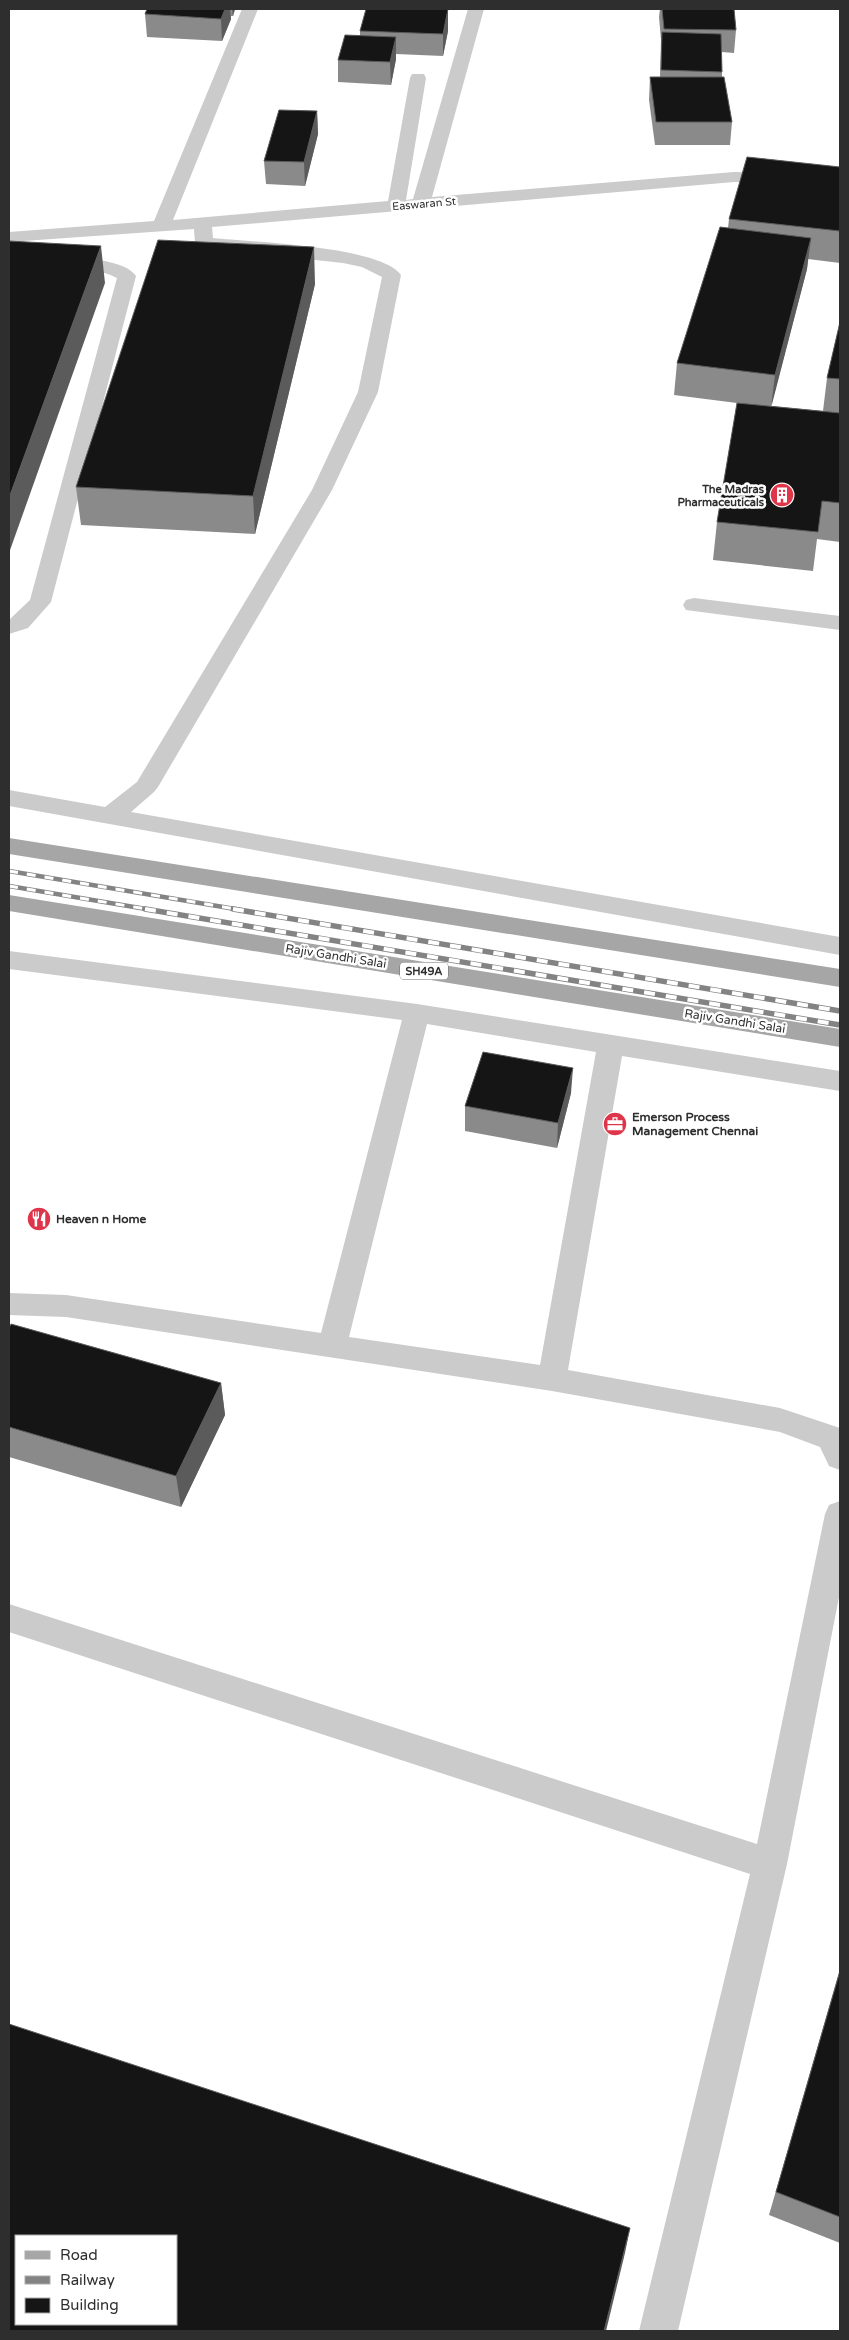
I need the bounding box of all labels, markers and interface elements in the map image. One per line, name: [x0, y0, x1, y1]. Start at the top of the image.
street label: Easwaran St: [392, 195, 456, 213]
building icon: The Madras Pharmaceuticals: [769, 482, 795, 508]
place label: The Madras Pharmaceuticals: [678, 483, 765, 509]
street label: Rajiv Gandhi Salai: [285, 941, 387, 971]
road number: SH49A: [400, 962, 448, 979]
street label: Rajiv Gandhi Salai: [684, 1006, 786, 1036]
place label: Emerson Process Management Chennai: [632, 1110, 758, 1139]
office icon: Emerson Process Management Chennai: [602, 1111, 628, 1137]
restaurant icon: Heaven n Home: [26, 1206, 52, 1232]
place label: Heaven n Home: [56, 1212, 146, 1226]
legend: [15, 2235, 178, 2325]
text: Road: [60, 2246, 98, 2264]
text: Railway: [60, 2271, 115, 2289]
text: Building: [60, 2296, 119, 2314]

